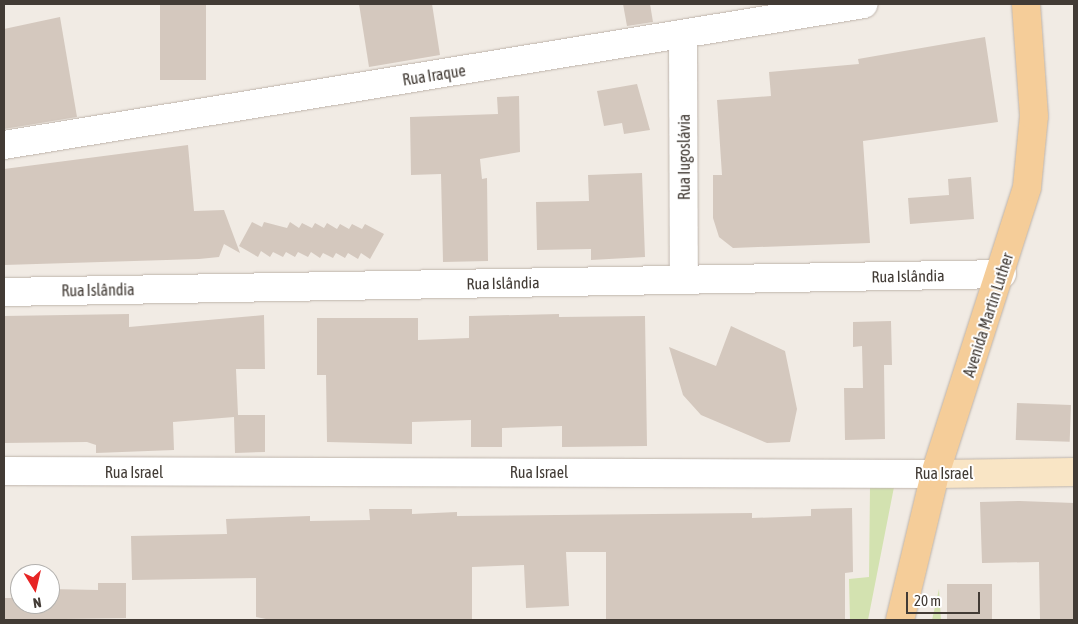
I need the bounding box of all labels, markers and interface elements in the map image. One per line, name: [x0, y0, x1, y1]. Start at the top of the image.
street label: Rua Iraque: [401, 61, 467, 89]
street label: Rua Iugoslávia: [674, 114, 694, 200]
street label: Avenida Martin Luther: [959, 250, 1017, 380]
street label: Rua Islândia: [871, 266, 945, 286]
street label: Rua Islândia: [466, 273, 540, 293]
street label: Rua Islândia: [61, 280, 135, 300]
street label: Rua Israel: [105, 462, 163, 482]
street label: Rua Israel: [510, 462, 568, 482]
street label: Rua Israel: [915, 463, 973, 483]
north arrow: [10, 564, 60, 614]
scale bar: [908, 582, 982, 614]
text: 20 m: [914, 592, 941, 609]
text: N: [32, 594, 43, 611]

